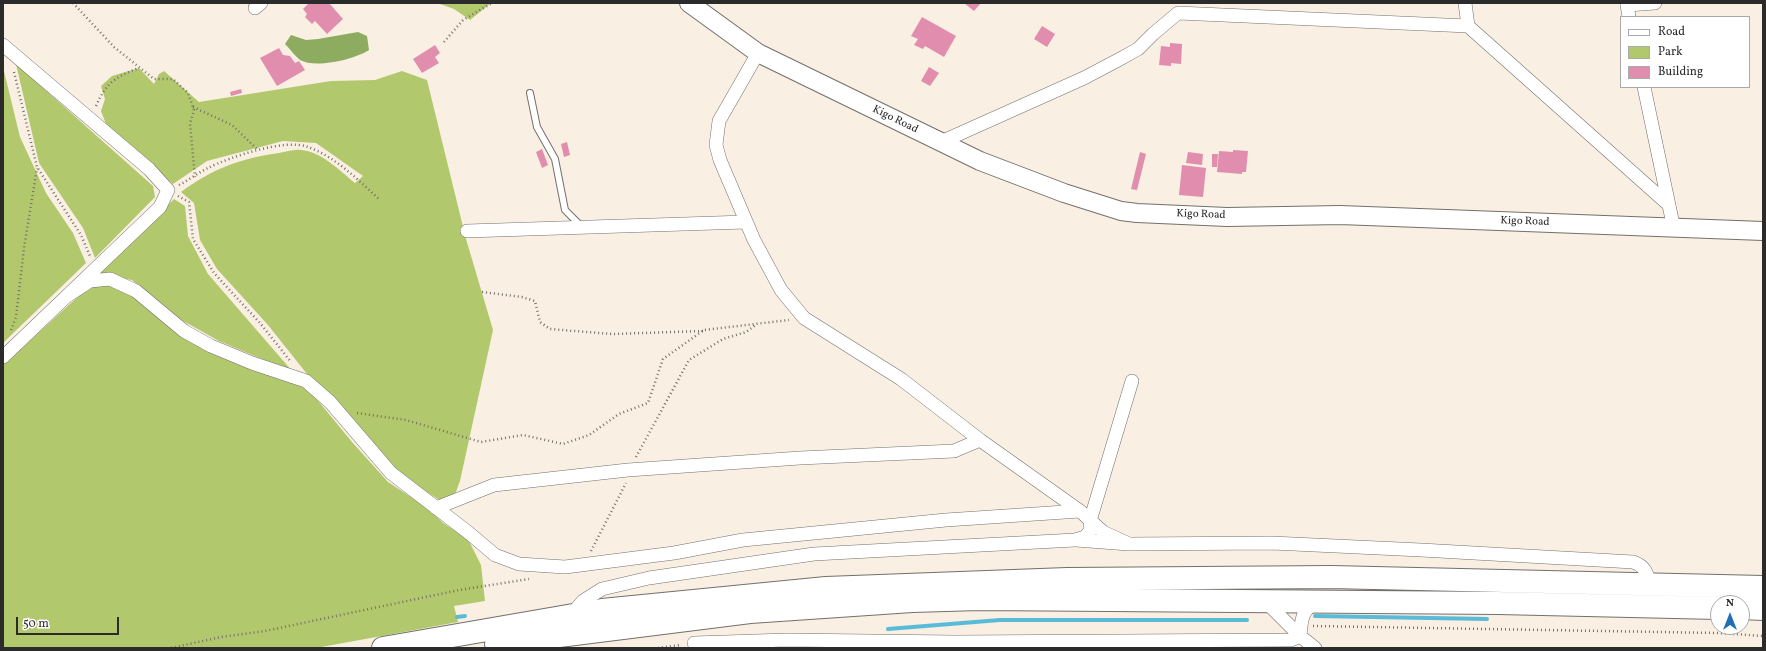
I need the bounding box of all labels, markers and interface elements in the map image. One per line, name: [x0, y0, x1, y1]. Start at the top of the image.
legend: [1620, 16, 1750, 88]
text: Road: [1658, 24, 1685, 40]
text: Park: [1658, 44, 1683, 60]
text: Building: [1658, 64, 1703, 80]
street label: Kigo Road: [870, 103, 920, 137]
street label: Kigo Road: [1176, 208, 1226, 222]
street label: Kigo Road: [1500, 215, 1550, 229]
north arrow: [1710, 595, 1750, 635]
text: N: [1726, 596, 1734, 611]
scale bar: [18, 609, 121, 635]
text: 50 m: [23, 616, 49, 632]

